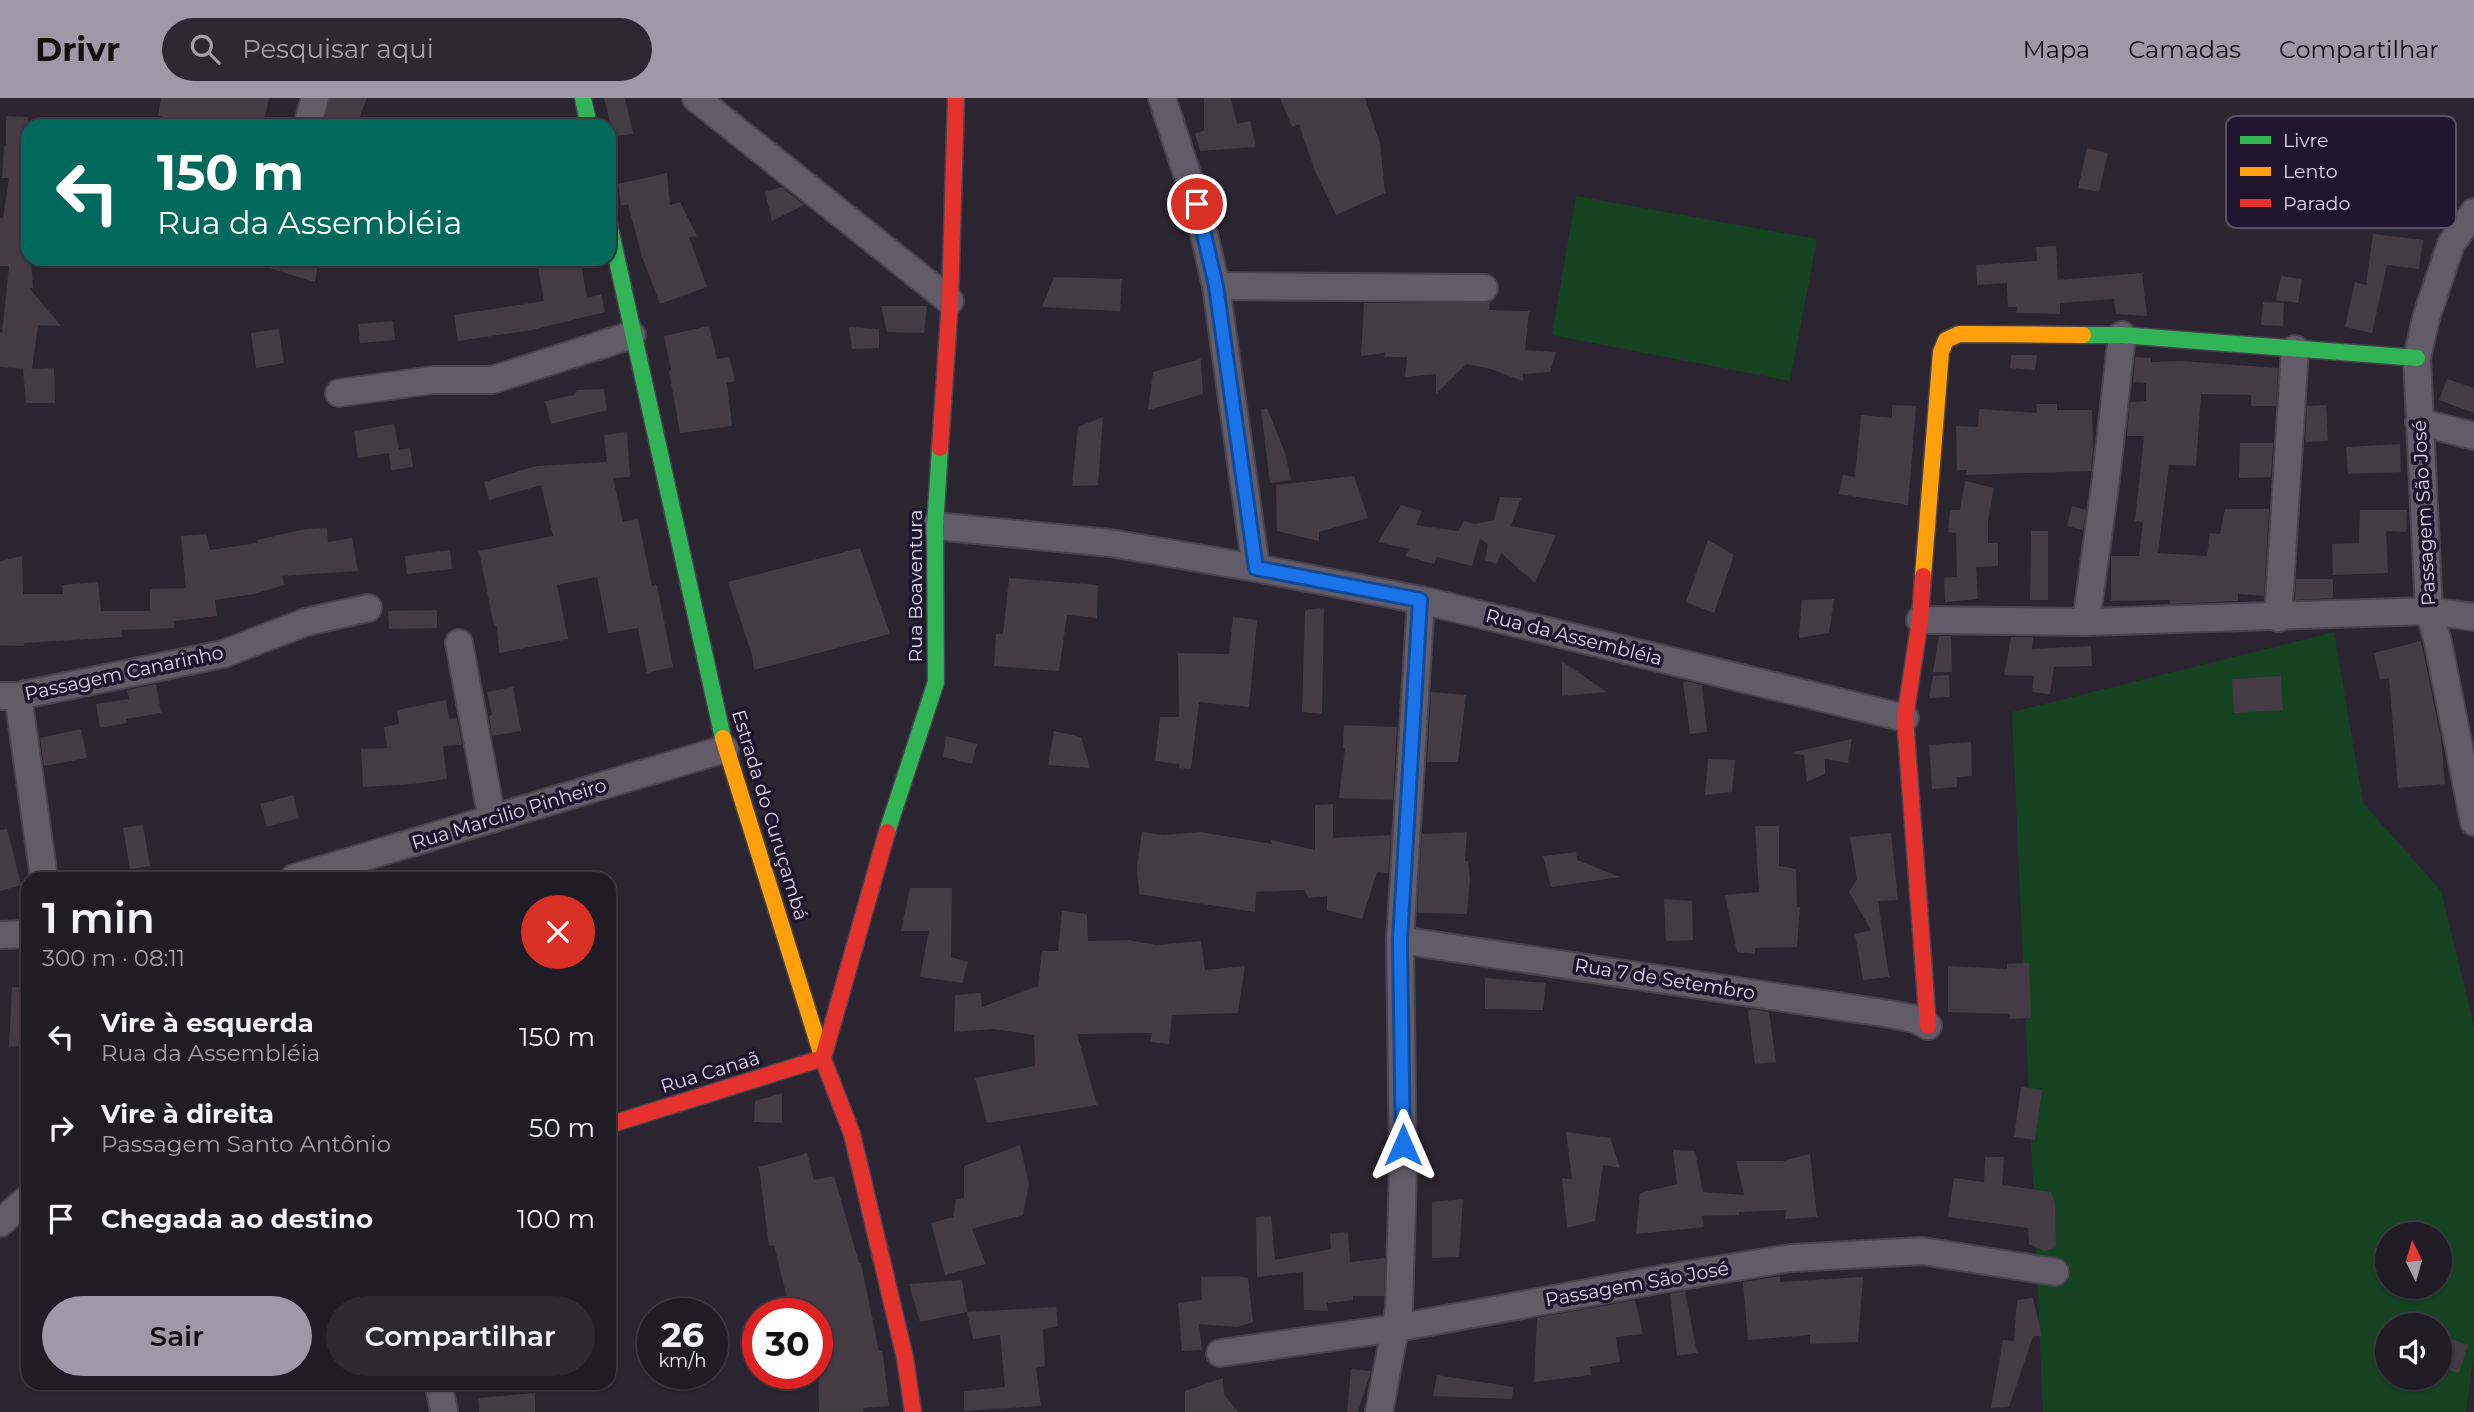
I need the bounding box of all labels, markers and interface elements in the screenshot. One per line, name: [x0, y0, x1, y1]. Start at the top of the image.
search box: [162, 18, 652, 81]
text: Drivr: [35, 29, 120, 69]
icon: search: [186, 30, 224, 68]
text: Pesquisar aqui: [242, 33, 434, 65]
text: Mapa: [2023, 35, 2090, 64]
text: Camadas: [2128, 35, 2241, 64]
text: Compartilhar: [2279, 35, 2439, 64]
legend: [2226, 116, 2456, 228]
text: Livre: [2283, 129, 2328, 152]
text: 150 m: [157, 143, 304, 202]
icon: left: [42, 147, 133, 238]
text: Lento: [2283, 160, 2338, 183]
pin: [1167, 174, 1227, 234]
icon: arrive: [1178, 185, 1216, 223]
text: Parado: [2283, 192, 2351, 215]
text: Rua da Assembléia: [157, 203, 462, 242]
street label: Passagem São José: [2408, 420, 2440, 606]
street label: Rua Boaventura: [904, 510, 927, 662]
street label: Rua da Assembléia: [1483, 604, 1665, 670]
street label: Passagem Canarinho: [22, 641, 226, 705]
street label: Estrada do Curuçambá: [727, 707, 813, 923]
street label: Rua Marcilio Pinheiro: [409, 773, 609, 855]
text: 1 min: [42, 892, 155, 944]
button: close: [521, 895, 595, 969]
text: 300 m · 08:11: [42, 944, 185, 972]
street label: Rua 7 de Setembro: [1573, 953, 1757, 1005]
text: Vire à esquerda: [101, 1007, 314, 1039]
icon: left: [42, 1018, 80, 1056]
text: 150 m: [519, 1021, 595, 1053]
text: Rua da Assembléia: [101, 1039, 320, 1067]
street label: Rua Canaã: [658, 1046, 762, 1098]
text: Vire à direita: [101, 1098, 274, 1130]
position arrow: [1366, 1108, 1440, 1182]
icon: right: [42, 1109, 80, 1147]
text: 50 m: [529, 1112, 595, 1144]
text: Passagem Santo Antônio: [101, 1130, 391, 1158]
icon: arrive: [42, 1200, 80, 1238]
text: Chegada ao destino: [101, 1203, 373, 1235]
text: 100 m: [517, 1203, 595, 1235]
north arrow: [2375, 1222, 2452, 1298]
map controls: [2375, 1222, 2452, 1390]
street label: Passagem São José: [1543, 1257, 1731, 1311]
button: Sair: [42, 1296, 312, 1376]
button: Compartilhar: [326, 1296, 595, 1376]
speed limit sign: 30: [742, 1298, 833, 1389]
text: 26: [661, 1313, 704, 1356]
button: sound: [2375, 1313, 2452, 1390]
text: km/h: [658, 1350, 707, 1372]

